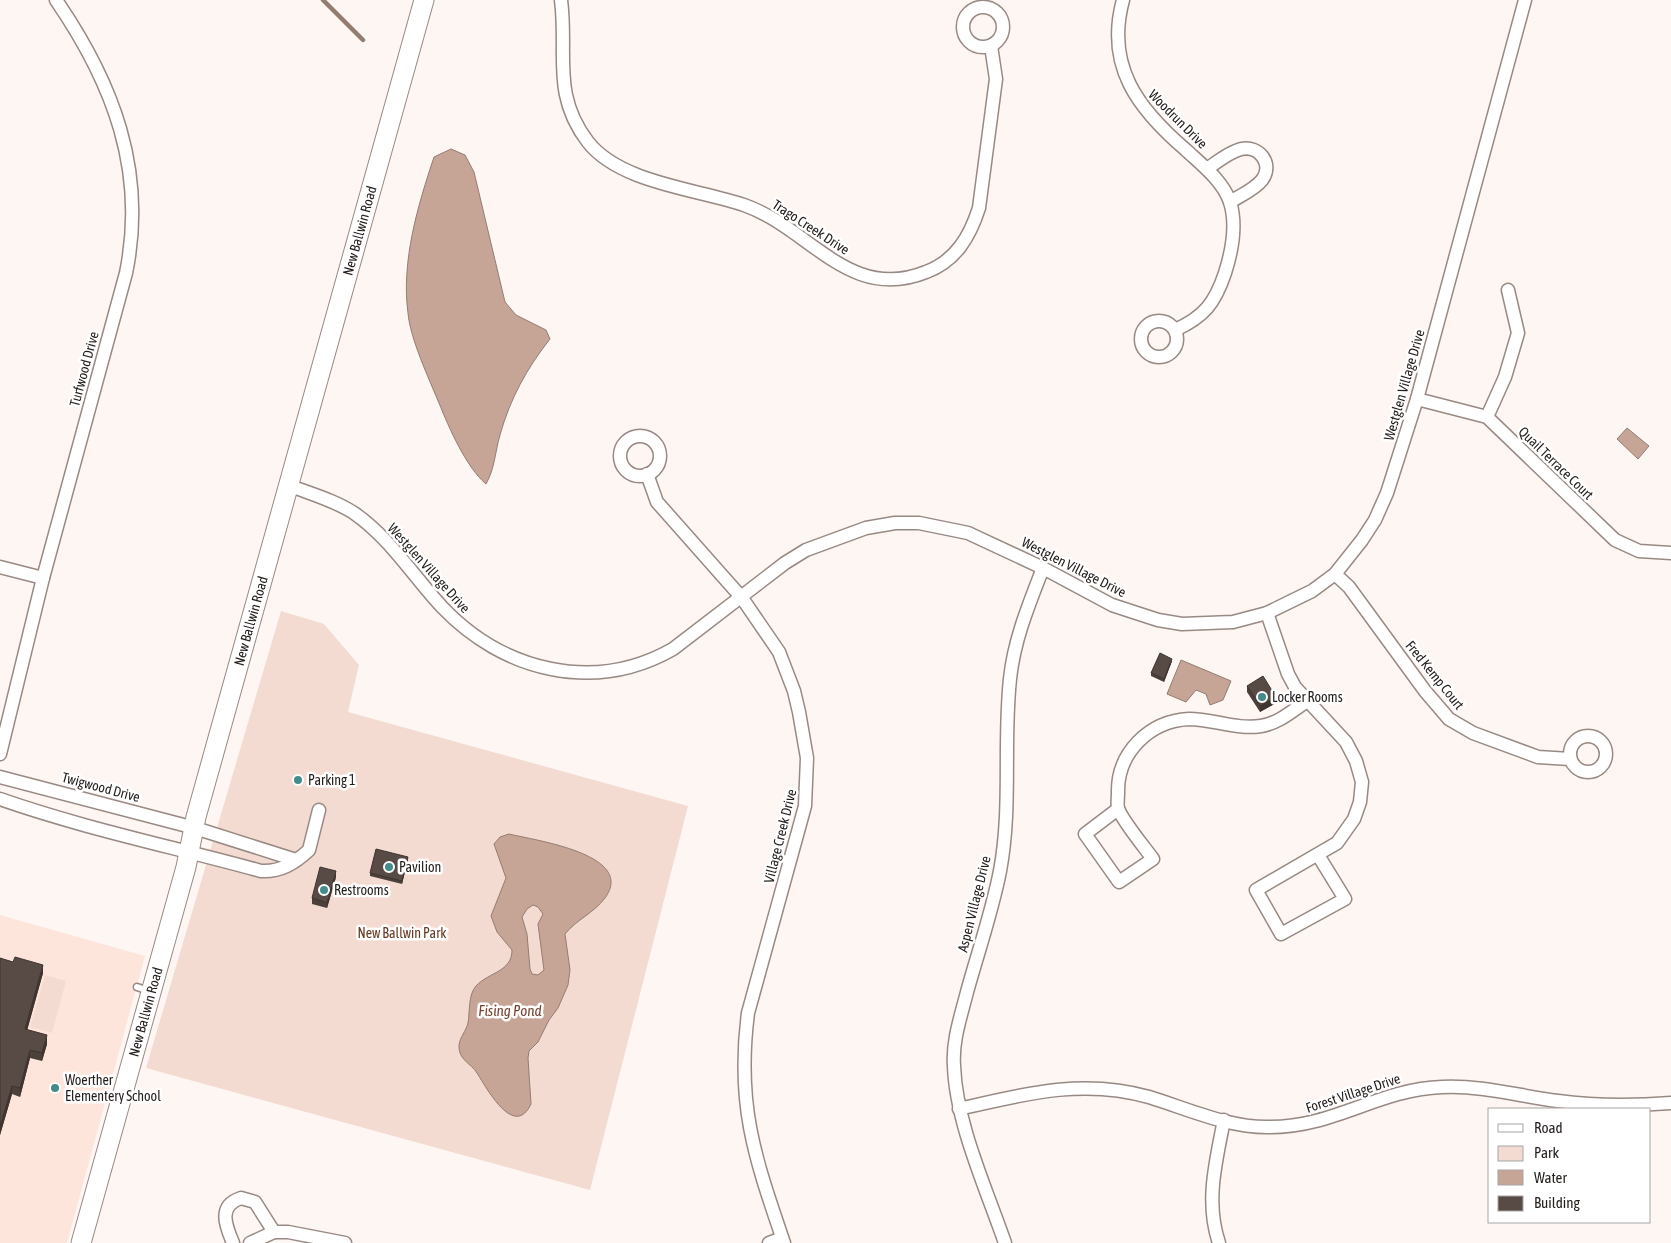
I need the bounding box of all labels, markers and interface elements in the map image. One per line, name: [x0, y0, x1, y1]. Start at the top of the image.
street label: Woodrun Drive: [1145, 86, 1211, 152]
street label: New Ballwin Road: [339, 184, 380, 277]
street label: Trago Creek Drive: [770, 196, 852, 258]
street label: Westglen Village Drive: [1380, 328, 1428, 442]
street label: Turfwood Drive: [66, 330, 102, 408]
street label: Quail Terrace Court: [1515, 423, 1597, 503]
street label: Westglen Village Drive: [385, 520, 473, 616]
street label: Westglen Village Drive: [1019, 534, 1129, 600]
street label: New Ballwin Road: [231, 574, 271, 667]
street label: Fred Kemp Court: [1402, 637, 1468, 713]
place label: Locker Rooms: [1272, 689, 1343, 705]
marker: Locker Rooms: [1256, 691, 1268, 703]
street label: Twigwood Drive: [60, 769, 142, 805]
place label: Parking 1: [308, 772, 356, 788]
marker: Parking 1: [292, 774, 304, 786]
street label: Village Creek Drive: [761, 787, 799, 885]
street label: Aspen Village Drive: [954, 854, 994, 954]
place label: Pavilion: [399, 859, 441, 875]
marker: Pavilion: [383, 861, 395, 873]
place label: Restrooms: [334, 882, 389, 898]
marker: Restrooms: [318, 884, 330, 896]
park label: New Ballwin Park: [358, 925, 446, 941]
street label: New Ballwin Road: [125, 965, 166, 1058]
water label: Fising Pond: [478, 1002, 542, 1019]
street label: Forest Village Drive: [1304, 1070, 1402, 1116]
place label: Woerther Elementery School: [65, 1072, 161, 1104]
marker: Woerther Elementery School: [49, 1082, 61, 1094]
legend: [1488, 1108, 1651, 1223]
text: Road: [1534, 1119, 1563, 1136]
text: Park: [1534, 1144, 1559, 1161]
text: Water: [1534, 1169, 1567, 1186]
text: Building: [1534, 1194, 1580, 1211]

